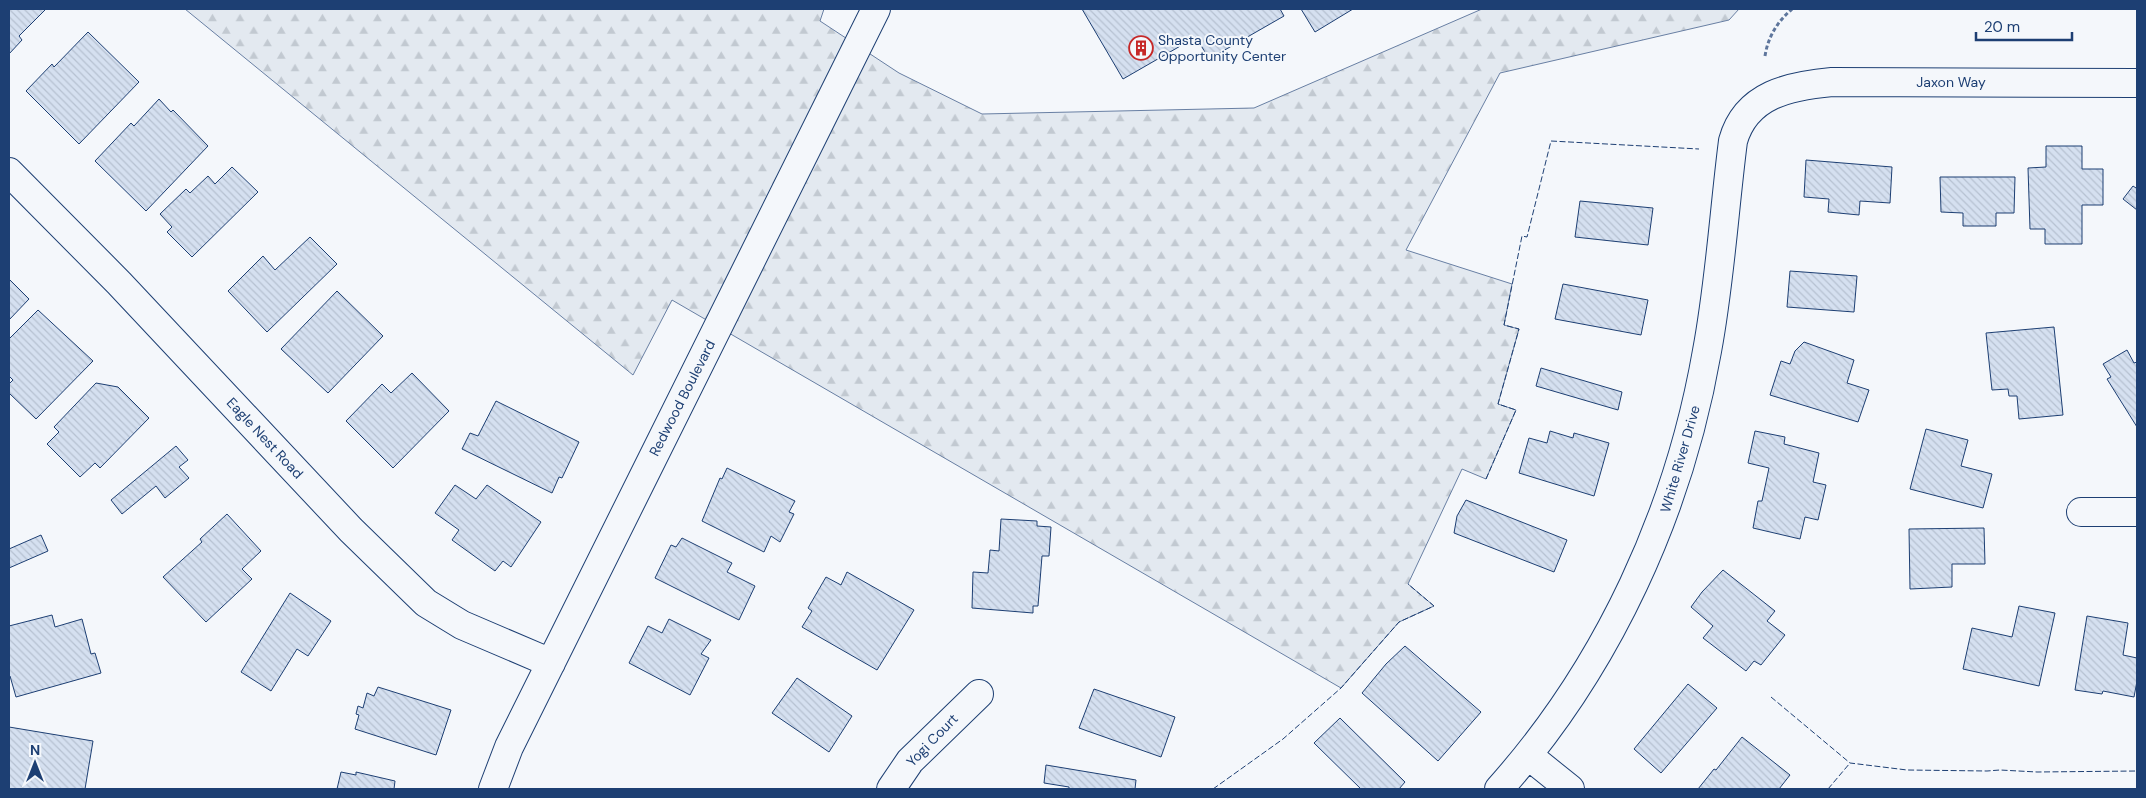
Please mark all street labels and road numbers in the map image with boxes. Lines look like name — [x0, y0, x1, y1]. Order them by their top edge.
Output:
street label: Jaxon Way — [1916, 73, 1986, 91]
street label: Redwood Boulevard — [645, 337, 719, 459]
street label: Eagle Nest Road — [223, 394, 307, 482]
street label: White River Drive — [1656, 403, 1704, 515]
street label: Yogi Court — [902, 710, 962, 770]

